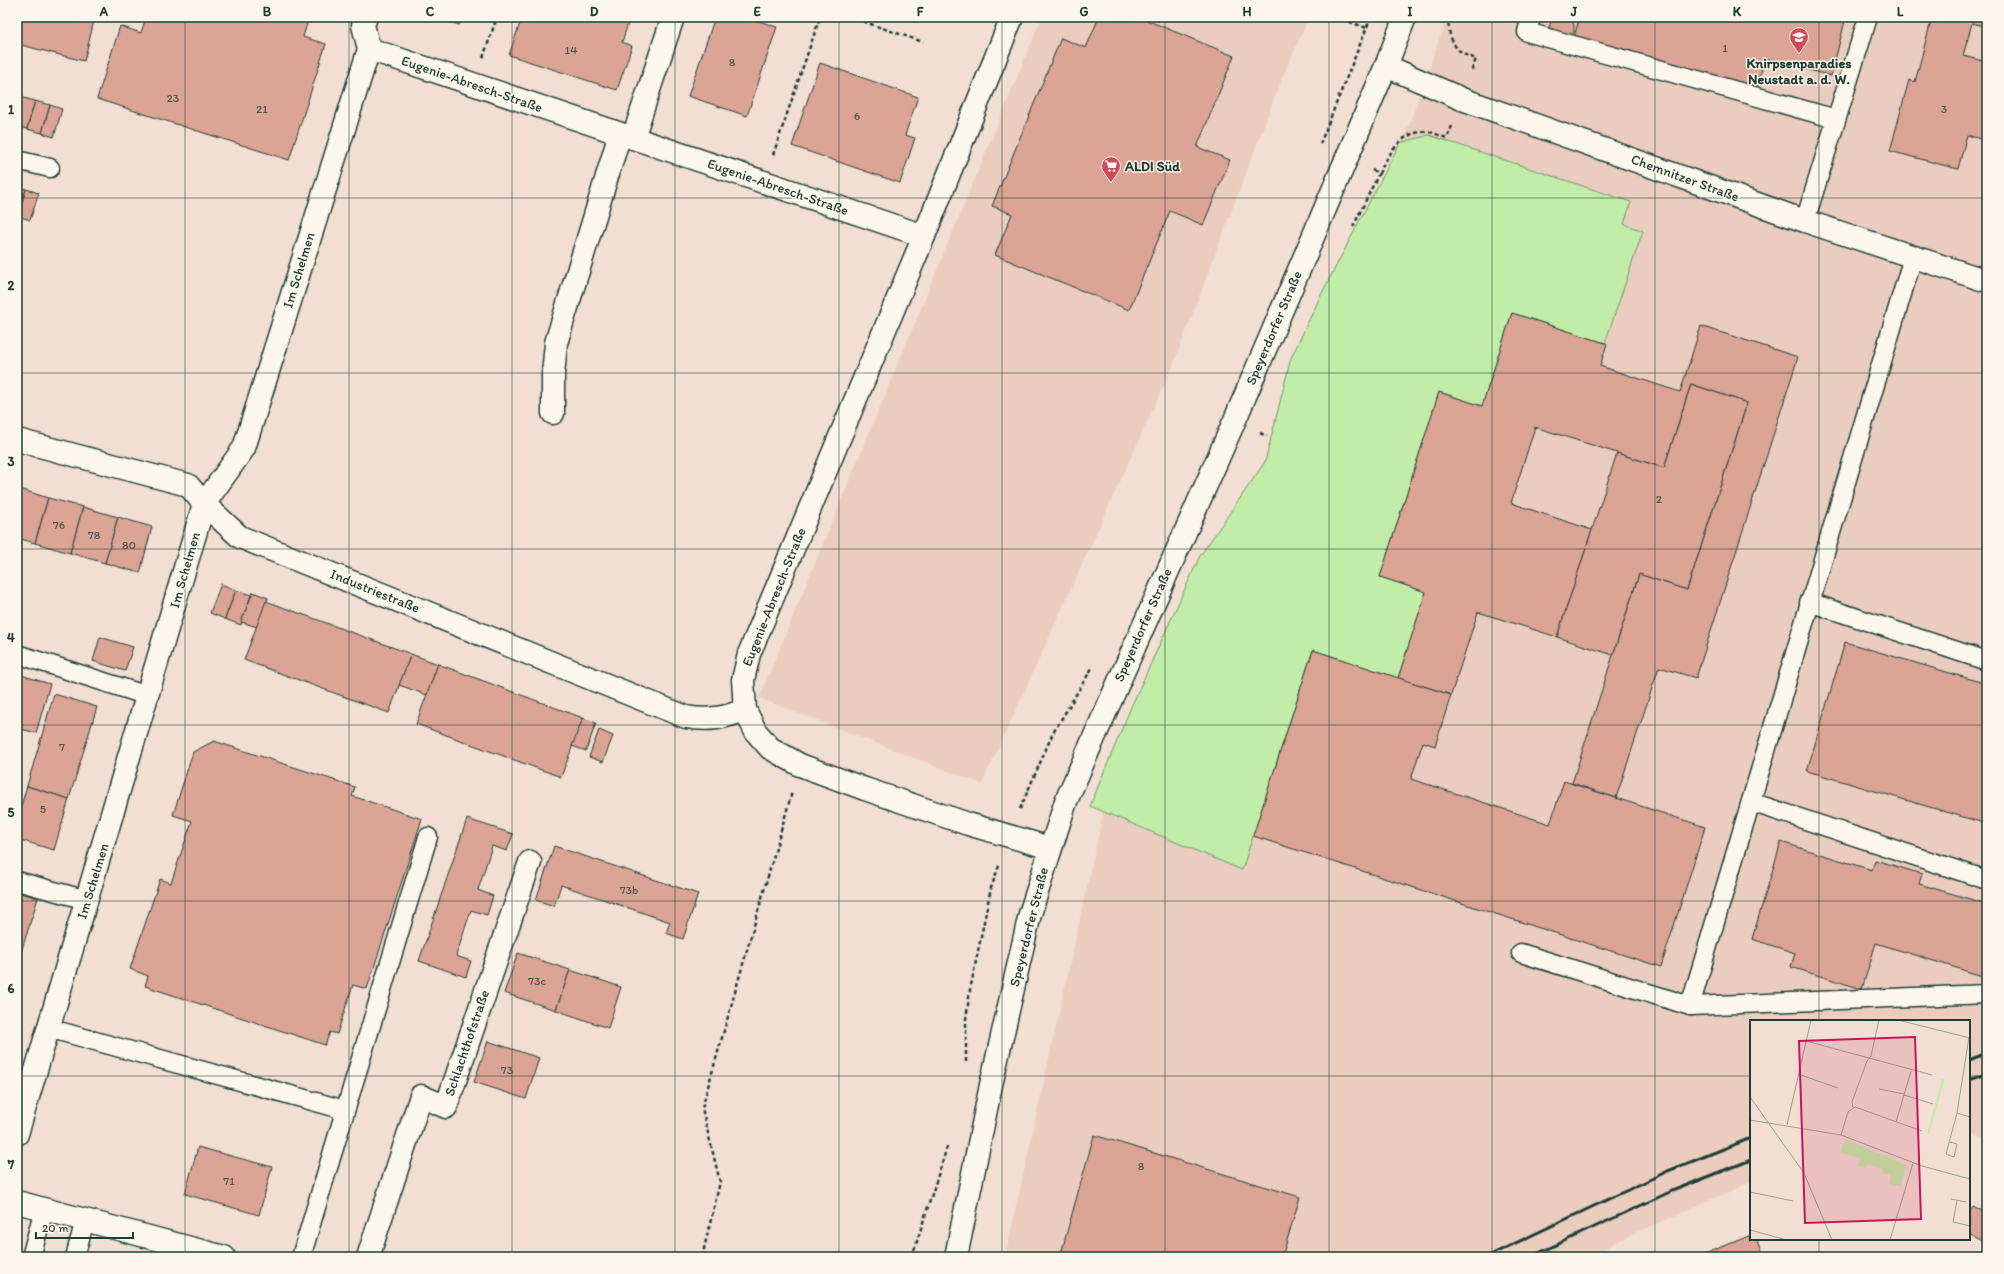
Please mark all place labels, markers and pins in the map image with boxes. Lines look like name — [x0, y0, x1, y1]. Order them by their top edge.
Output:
school or university icon: Knirpsenparadies Neustadt a. d. W. — [1788, 26, 1810, 54]
place label: Knirpsenparadies Neustadt a. d. W. — [1747, 55, 1852, 88]
supermarket icon: ALDI Süd — [1100, 155, 1122, 183]
place label: ALDI Süd — [1124, 158, 1180, 175]

